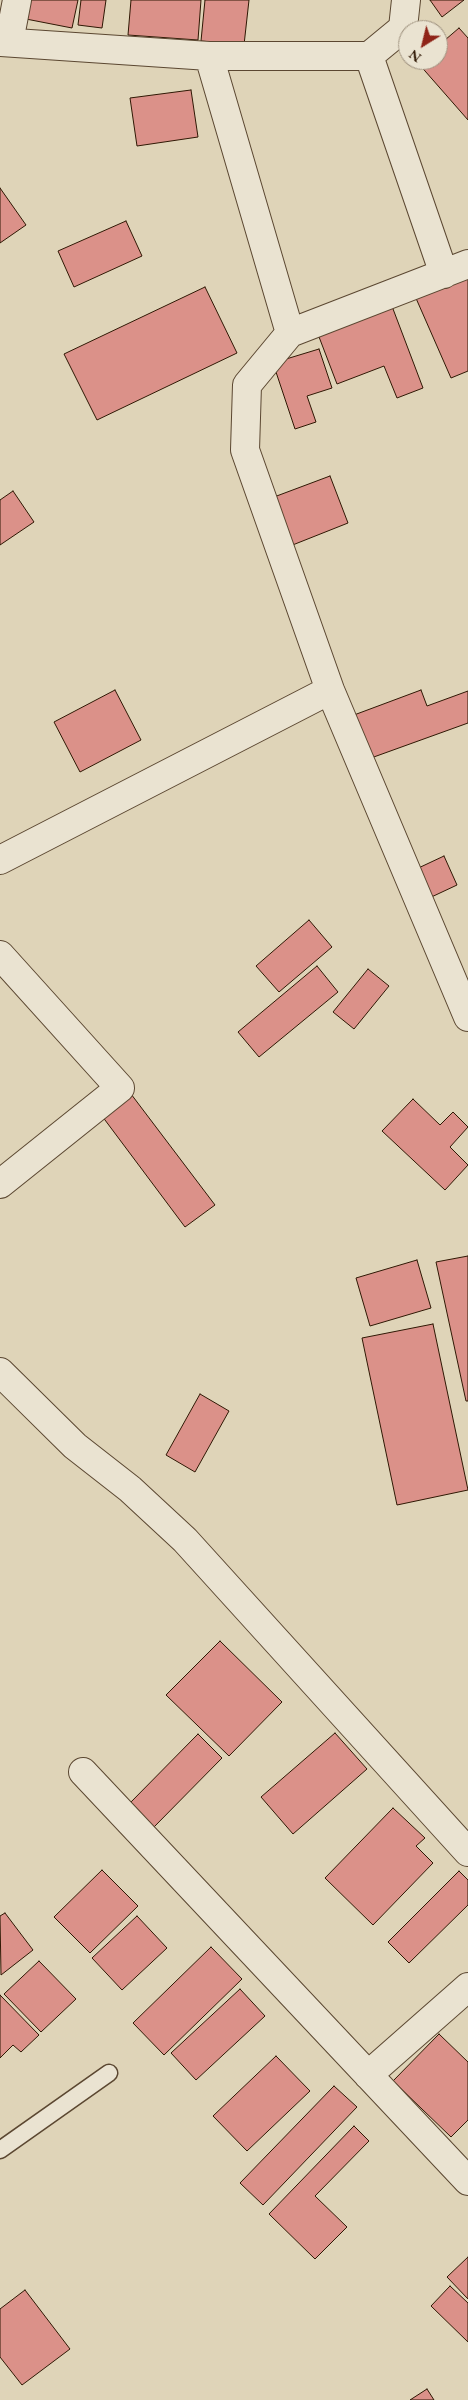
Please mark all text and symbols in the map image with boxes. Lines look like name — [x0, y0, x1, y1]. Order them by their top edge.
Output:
north arrow — [398, 20, 448, 70]
text: N — [405, 46, 425, 67]

